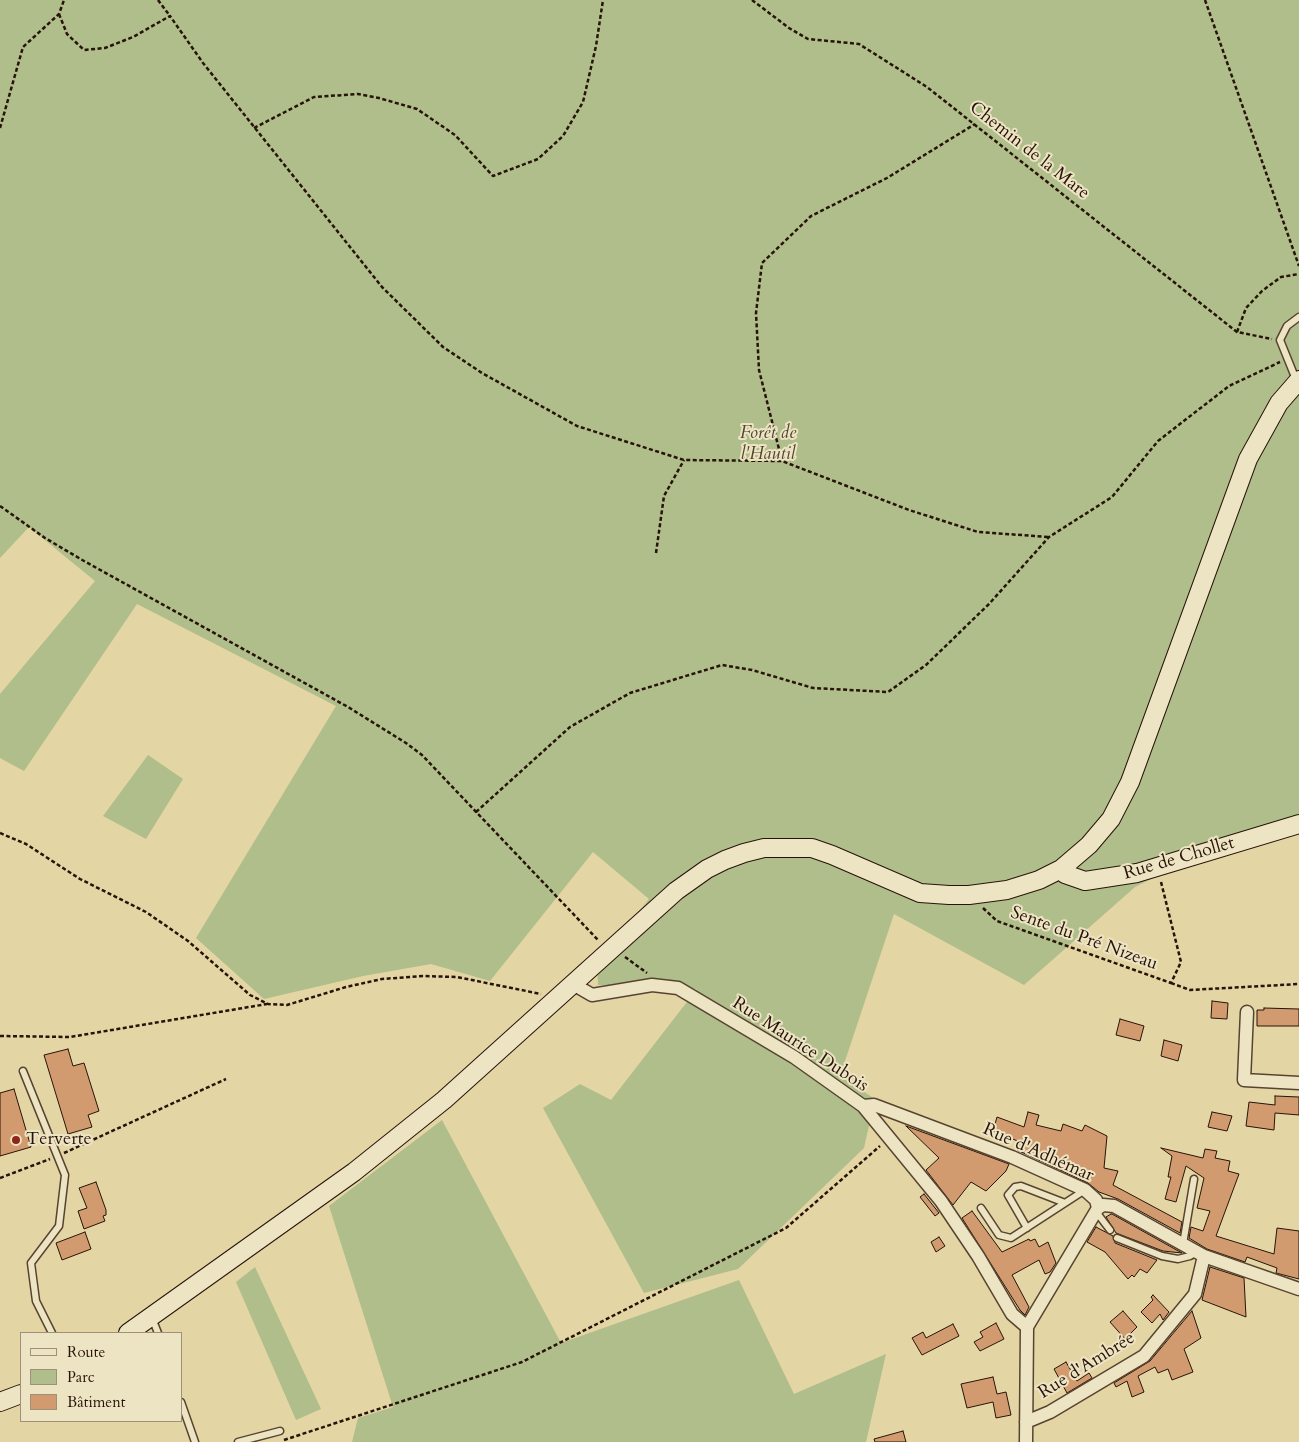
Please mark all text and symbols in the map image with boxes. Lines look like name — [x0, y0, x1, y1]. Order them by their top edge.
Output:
street label: Chemin de la Mare — [965, 97, 1093, 205]
park label: Forêt de l'Hautil — [740, 423, 796, 466]
street label: Rue de Chollet — [1121, 833, 1237, 885]
street label: Sente du Pré Nizeau — [1008, 902, 1160, 976]
street label: Rue Maurice Dubois — [728, 993, 872, 1097]
street label: Rue d'Adhémar — [979, 1119, 1097, 1187]
place label: Terverte — [26, 1129, 92, 1151]
marker: Terverte — [10, 1134, 22, 1146]
street label: Rue d'Ambrée — [1035, 1328, 1139, 1404]
legend — [20, 1332, 182, 1422]
text: Route — [67, 1342, 105, 1362]
text: Parc — [67, 1367, 95, 1387]
text: Bâtiment — [67, 1392, 125, 1412]

